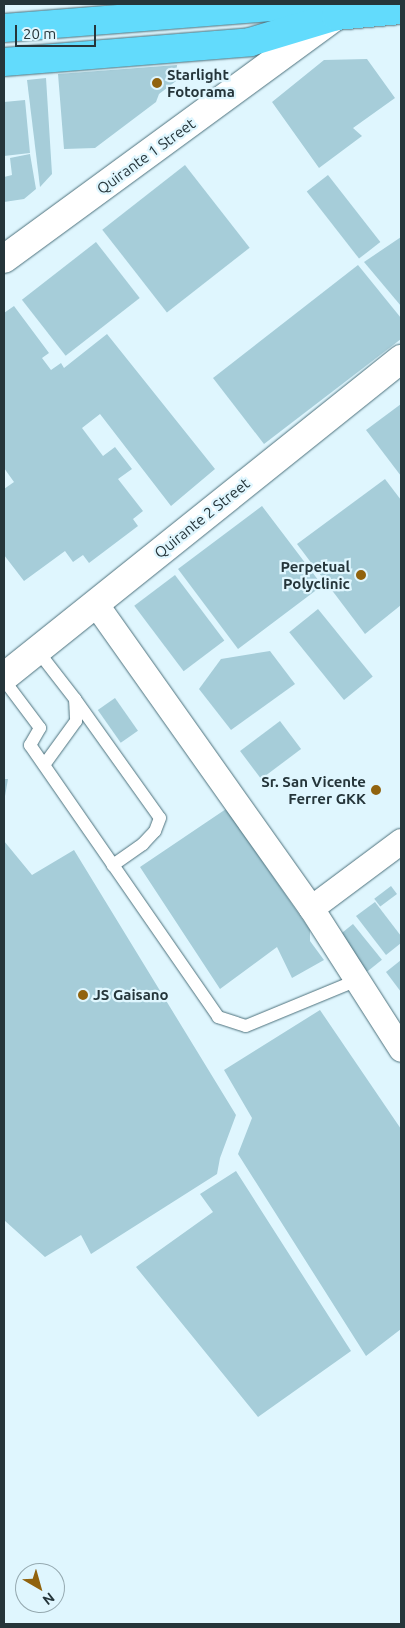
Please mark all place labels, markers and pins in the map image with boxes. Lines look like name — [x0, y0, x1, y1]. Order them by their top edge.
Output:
place label: Starlight Fotorama — [167, 65, 235, 100]
marker: Starlight Fotorama — [151, 77, 163, 89]
place label: Perpetual Polyclinic — [280, 557, 350, 592]
marker: Perpetual Polyclinic — [354, 568, 368, 582]
place label: Sr. San Vicente Ferrer GKK — [261, 772, 366, 807]
marker: Sr. San Vicente Ferrer GKK — [370, 784, 382, 796]
place label: JS Gaisano — [93, 986, 169, 1004]
marker: JS Gaisano — [77, 989, 89, 1001]

